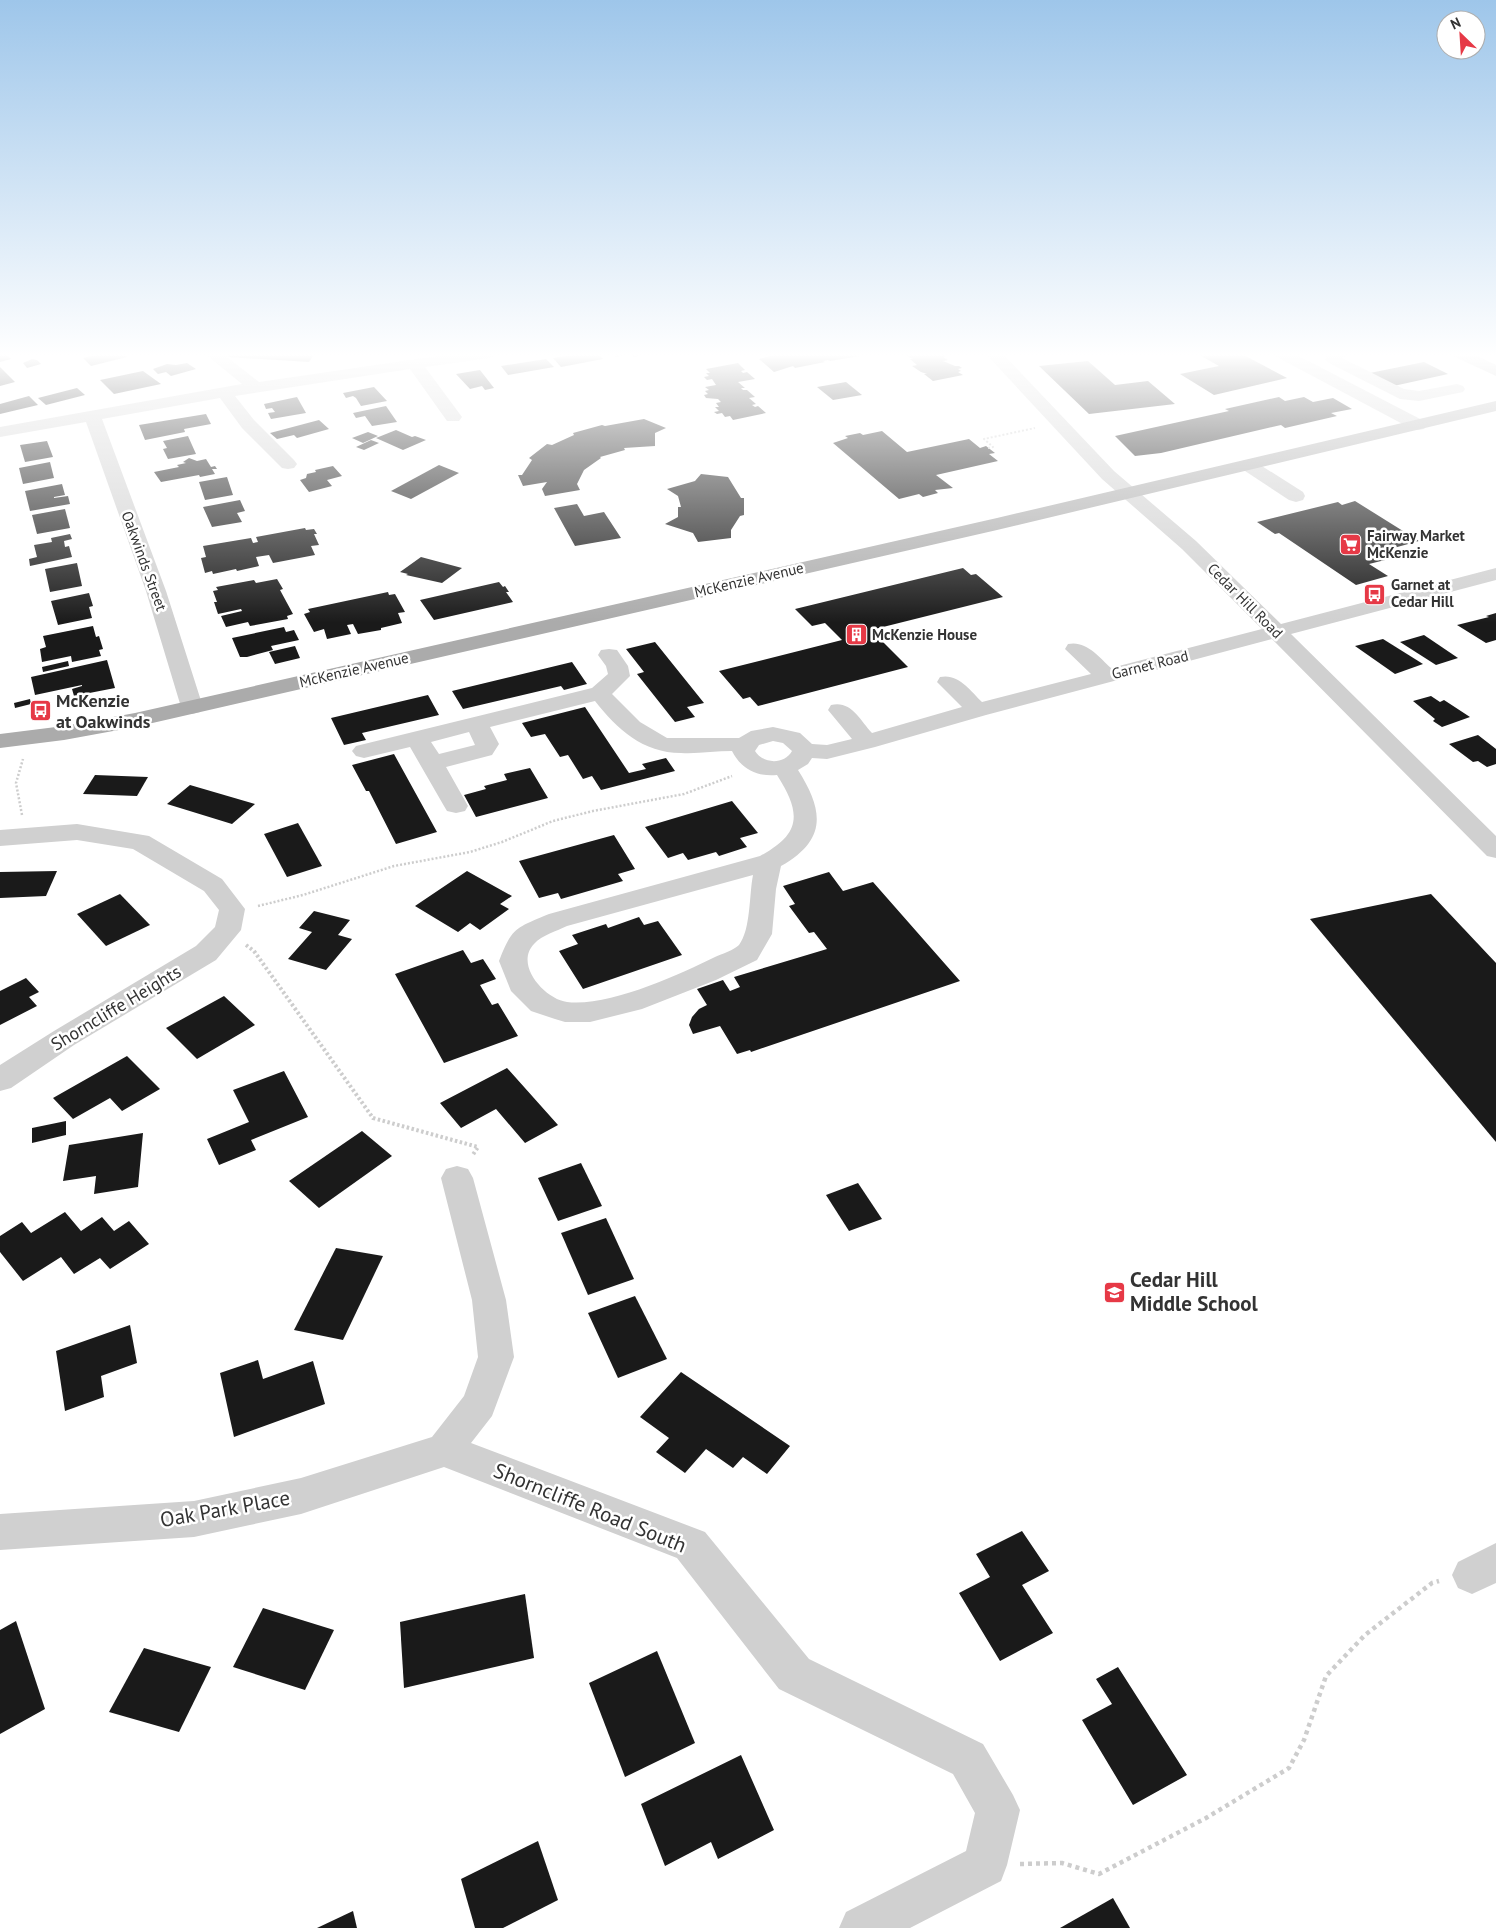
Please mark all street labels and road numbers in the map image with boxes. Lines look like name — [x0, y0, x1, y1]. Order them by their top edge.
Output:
street label: Oakwinds Street — [118, 508, 171, 613]
street label: McKenzie Avenue — [692, 558, 805, 601]
street label: Cedar Hill Road — [1204, 559, 1287, 642]
street label: Garnet Road — [1110, 646, 1190, 683]
street label: McKenzie Avenue — [297, 648, 410, 691]
street label: Shorncliffe Heights — [47, 960, 185, 1055]
street label: Shorncliffe Road South — [490, 1457, 691, 1559]
street label: Oak Park Place — [158, 1484, 292, 1533]

